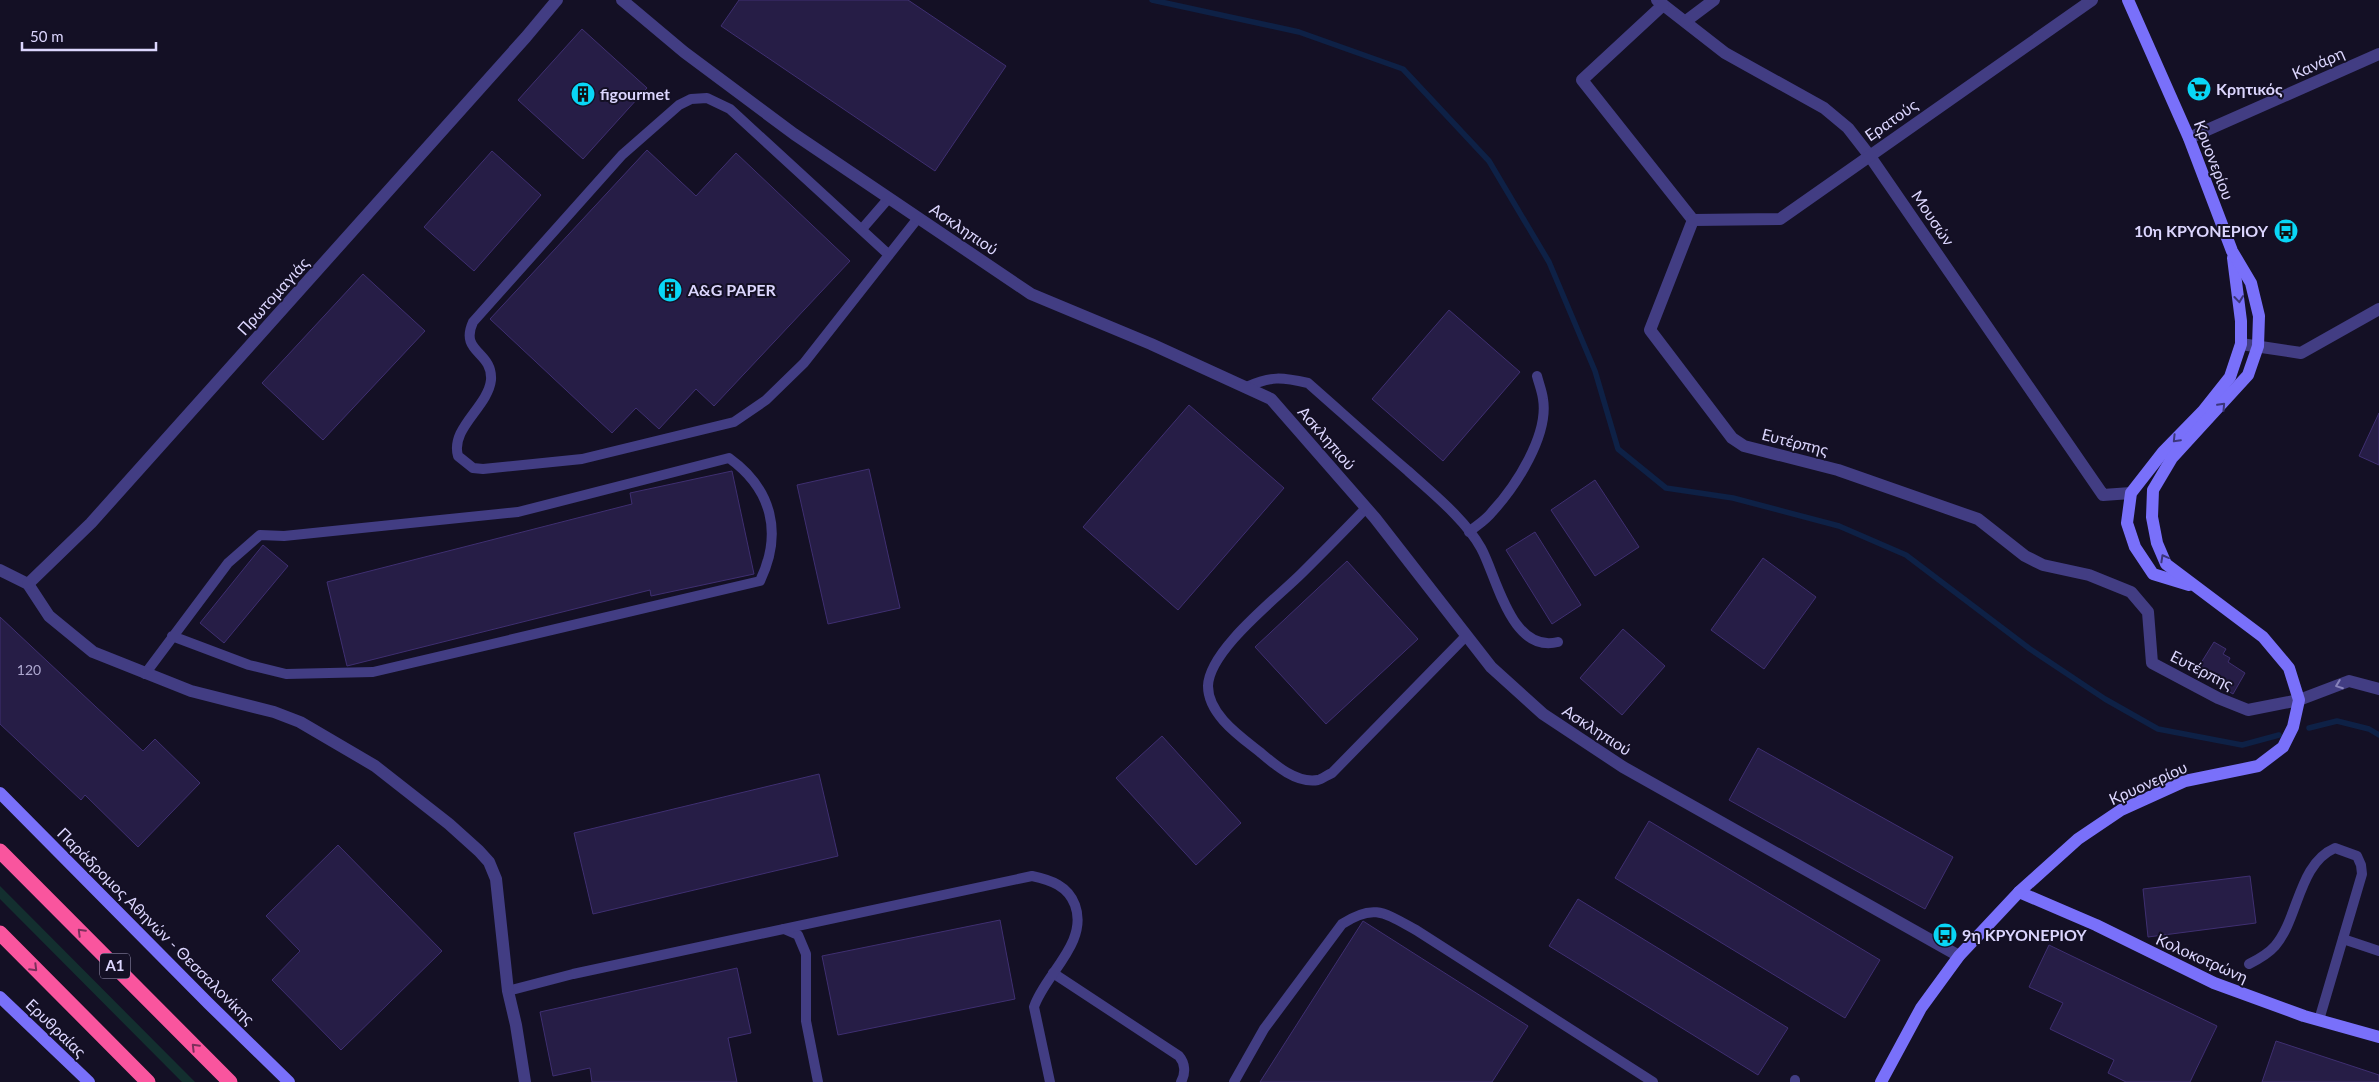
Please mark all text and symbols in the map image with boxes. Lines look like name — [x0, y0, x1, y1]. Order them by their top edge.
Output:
scale bar — [22, 20, 156, 52]
text: 50 m — [30, 27, 64, 45]
street label: Κανάρη — [2289, 43, 2347, 82]
supermarket icon: Κρητικός — [2186, 76, 2212, 102]
place label: Κρητικός — [2216, 79, 2283, 98]
building icon: figourmet — [570, 81, 596, 107]
place label: figourmet — [600, 84, 670, 103]
street label: Ερατούς — [1861, 94, 1921, 145]
street label: Κρυονερίου — [2191, 117, 2238, 202]
street label: Μουσών — [1908, 187, 1959, 249]
street label: Ασκληπιού — [927, 199, 1002, 258]
bus stop icon: 10η ΚΡΥΟΝΕΡΙΟΥ — [2273, 218, 2299, 244]
place label: 10η ΚΡΥΟΝΕΡΙΟΥ — [2134, 221, 2269, 240]
street label: Πρωτομαγιάς — [233, 252, 313, 338]
building icon: A&G PAPER — [657, 277, 683, 303]
place label: A&G PAPER — [687, 280, 777, 299]
one-way arrow — [2233, 295, 2244, 303]
street label: Ασκληπιού — [1295, 402, 1360, 473]
one-way arrow — [2216, 402, 2225, 411]
street label: Ευτέρπης — [1760, 424, 1831, 459]
one-way arrow — [2172, 433, 2181, 442]
one-way arrow — [2161, 555, 2171, 564]
street label: Ευτέρπης — [2168, 646, 2237, 694]
house number: 120 — [17, 661, 41, 678]
one-way arrow — [2335, 679, 2343, 689]
street label: Ασκληπιού — [1559, 700, 1635, 759]
street label: Κρυονερίου — [2106, 757, 2190, 808]
street label: Παράδρομος Αθηνών - Θεσσαλονίκης — [54, 823, 259, 1029]
bus stop icon: 9η ΚΡΥΟΝΕΡΙΟΥ — [1932, 922, 1958, 948]
place label: 9η ΚΡΥΟΝΕΡΙΟΥ — [1962, 925, 2087, 944]
one-way arrow — [78, 929, 87, 938]
street label: Κολοκοτρώνη — [2153, 929, 2251, 986]
road number: Α1 — [100, 954, 130, 978]
one-way arrow — [29, 962, 38, 971]
street label: Ερυθραίας — [22, 994, 91, 1061]
one-way arrow — [192, 1044, 201, 1053]

